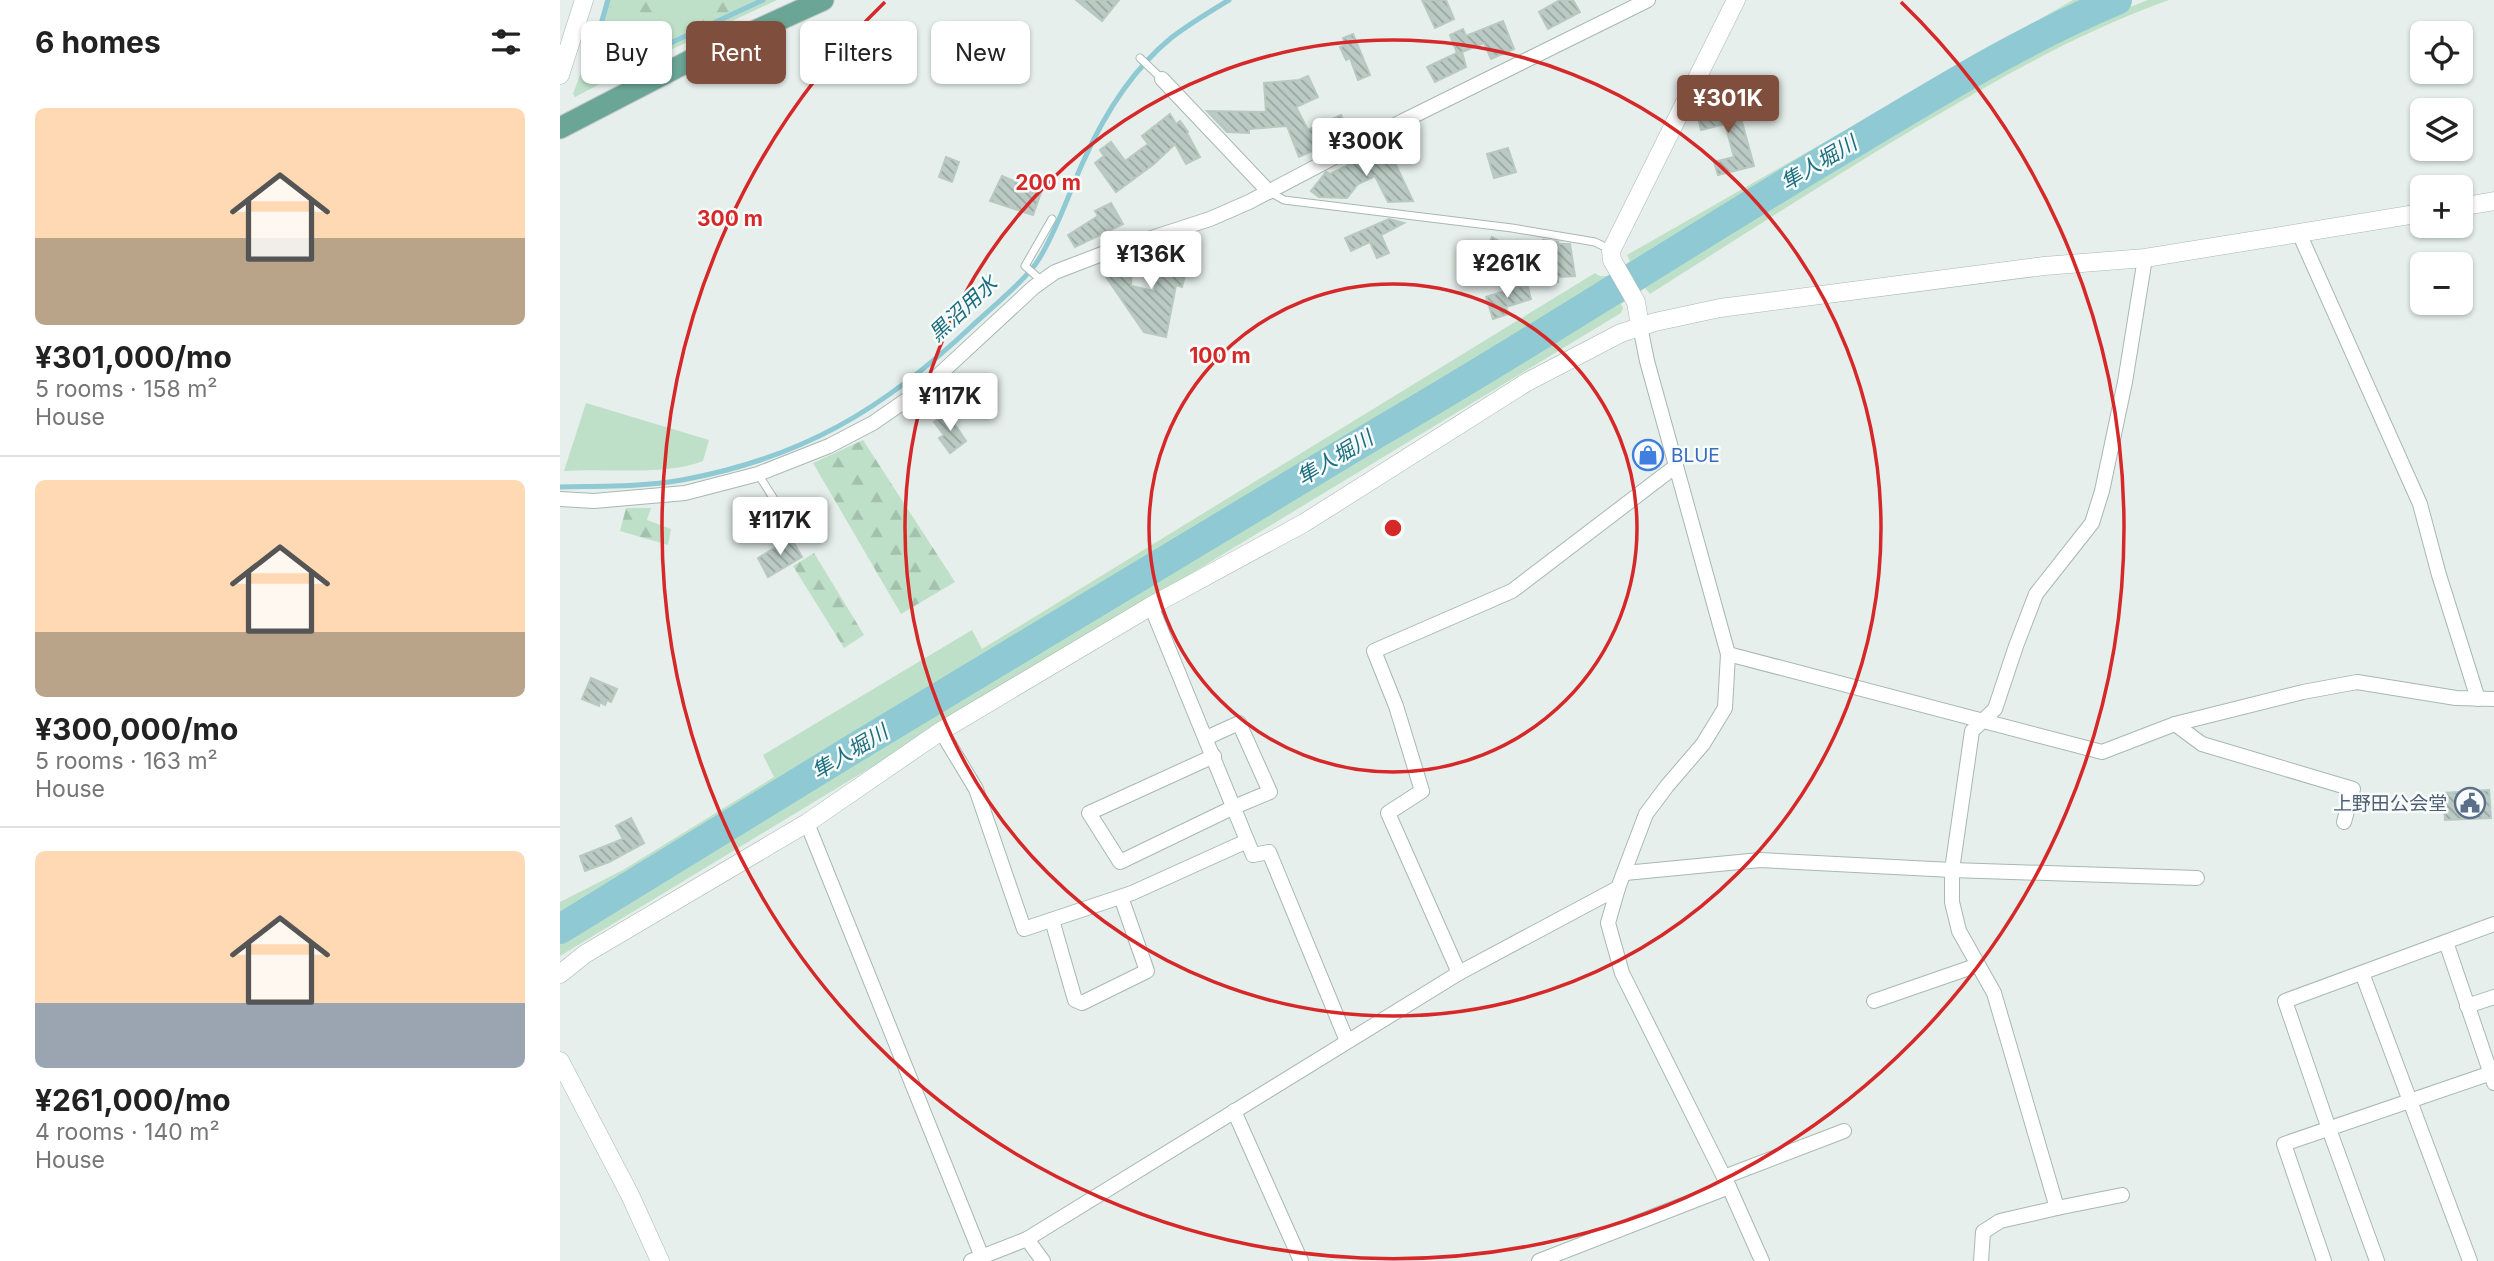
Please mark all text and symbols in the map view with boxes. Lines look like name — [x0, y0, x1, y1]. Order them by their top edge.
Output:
chip: Buy — [581, 21, 672, 84]
chip: Rent — [686, 21, 786, 84]
chip: Filters — [800, 21, 917, 84]
chip: New — [931, 21, 1030, 84]
map controls — [2410, 21, 2473, 315]
button: locate — [2410, 21, 2473, 84]
icon: filters — [487, 23, 525, 61]
text: 6 homes — [35, 24, 161, 60]
pin: ¥301K — [1679, 76, 1777, 135]
text: ¥301K — [1693, 84, 1763, 112]
button: layers — [2410, 98, 2473, 161]
pin: ¥300K — [1317, 118, 1415, 178]
text: ¥300K — [1328, 127, 1404, 155]
water label: 隼人堀川 — [1776, 129, 1863, 195]
icon: home — [217, 154, 343, 280]
text: 200 m — [1015, 170, 1081, 195]
button: + — [2410, 175, 2473, 238]
text: 300 m — [697, 206, 763, 231]
pin: ¥136K — [1102, 232, 1200, 291]
text: ¥136K — [1116, 240, 1186, 268]
pin: ¥261K — [1458, 240, 1556, 300]
text: ¥261K — [1473, 249, 1542, 277]
button: − — [2410, 252, 2473, 315]
water label: 黒沼用水 — [923, 269, 1003, 346]
text: ¥301,000/mo — [35, 339, 232, 375]
text: 100 m — [1189, 343, 1251, 368]
pin: ¥117K — [901, 374, 999, 433]
text: 5 rooms · 158 m² — [35, 375, 218, 403]
text: ¥117K — [919, 382, 981, 410]
text: House — [35, 403, 105, 431]
water label: 隼人堀川 — [1292, 424, 1379, 490]
shop icon: BLUE — [1631, 438, 1665, 472]
place label: BLUE — [1671, 444, 1720, 467]
pin: ¥117K — [731, 498, 829, 557]
text: ¥117K — [749, 506, 811, 534]
centre of rings — [1381, 516, 1405, 540]
icon: home — [217, 526, 343, 652]
text: ¥300,000/mo — [35, 711, 238, 747]
water label: 隼人堀川 — [807, 718, 894, 784]
text: 5 rooms · 163 m² — [35, 747, 218, 775]
text: House — [35, 775, 105, 803]
public building icon: 上野田公会堂 — [2453, 786, 2487, 820]
place label: 上野田公会堂 — [2333, 792, 2447, 815]
icon: home — [217, 897, 343, 1023]
text: ¥261,000/mo — [35, 1082, 231, 1118]
text: 4 rooms · 140 m² — [35, 1118, 220, 1146]
text: House — [35, 1146, 105, 1174]

